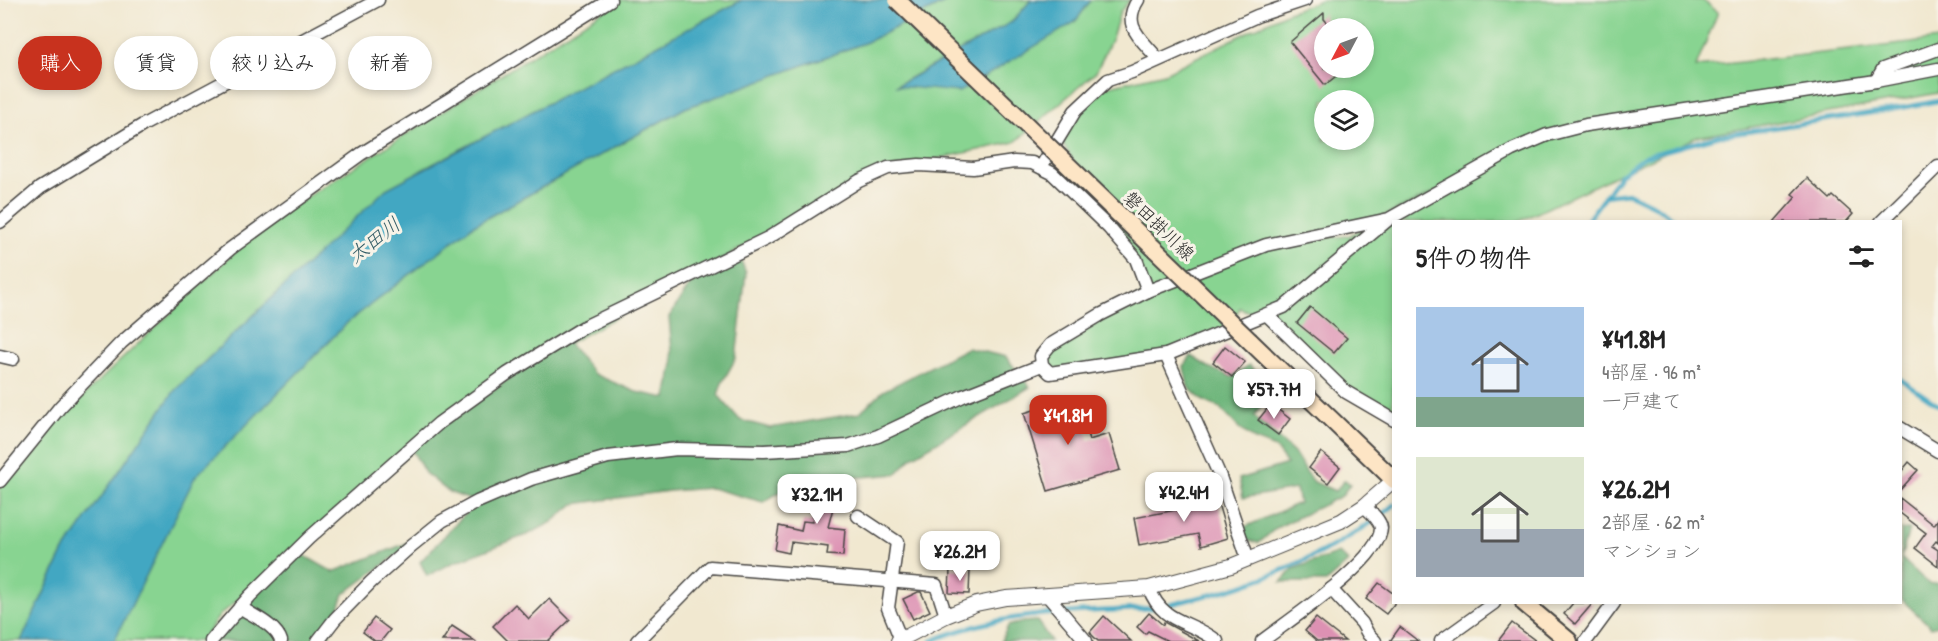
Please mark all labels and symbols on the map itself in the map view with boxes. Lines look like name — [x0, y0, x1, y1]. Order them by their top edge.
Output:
north arrow — [1314, 18, 1374, 78]
street label: 磐田掛川線 — [1118, 185, 1200, 266]
water label: 太田川 — [342, 210, 406, 269]
pin: ¥57.7M — [1225, 369, 1323, 420]
pin: ¥41.8M — [1019, 395, 1117, 446]
pin: ¥42.4M — [1135, 472, 1233, 523]
pin: ¥32.1M — [768, 474, 866, 525]
pin: ¥26.2M — [911, 531, 1009, 582]

